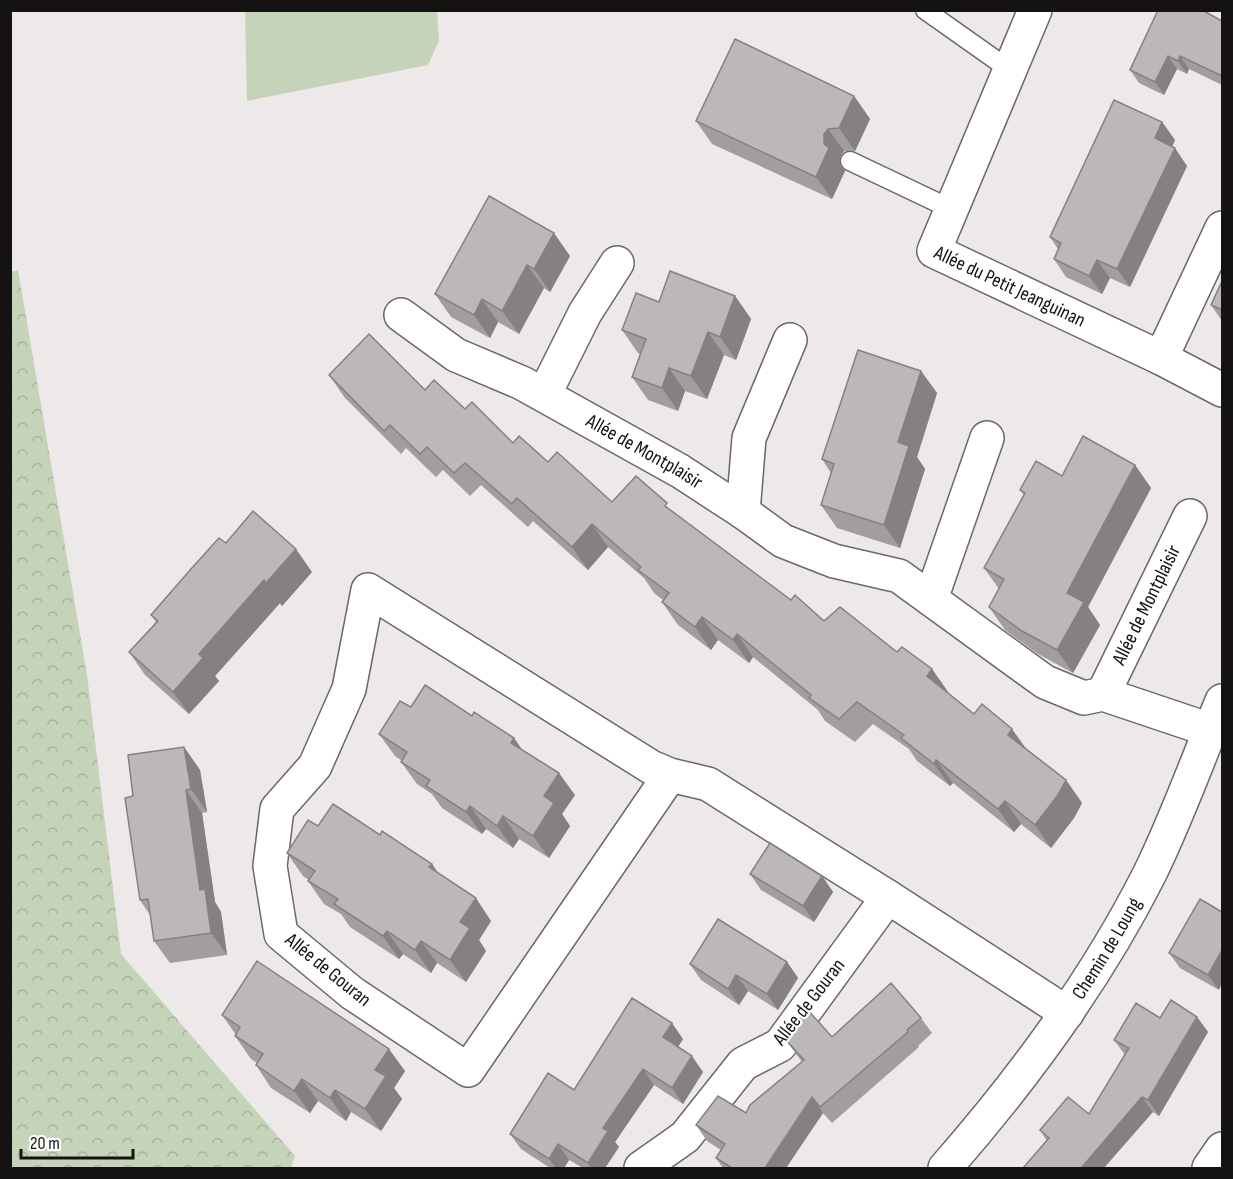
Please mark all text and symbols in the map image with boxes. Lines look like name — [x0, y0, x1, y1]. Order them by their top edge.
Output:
street label: Allée du Petit Jeanguinan — [929, 240, 1089, 333]
street label: Allée de Montplaisir — [581, 409, 707, 495]
street label: Allée de Montplaisir — [1107, 541, 1186, 670]
street label: Chemin de Loung — [1067, 894, 1147, 1004]
street label: Allée de Gouran — [279, 927, 376, 1012]
street label: Allée de Gouran — [767, 954, 850, 1051]
scale bar — [21, 1122, 134, 1160]
text: 20 m — [30, 1133, 60, 1154]

